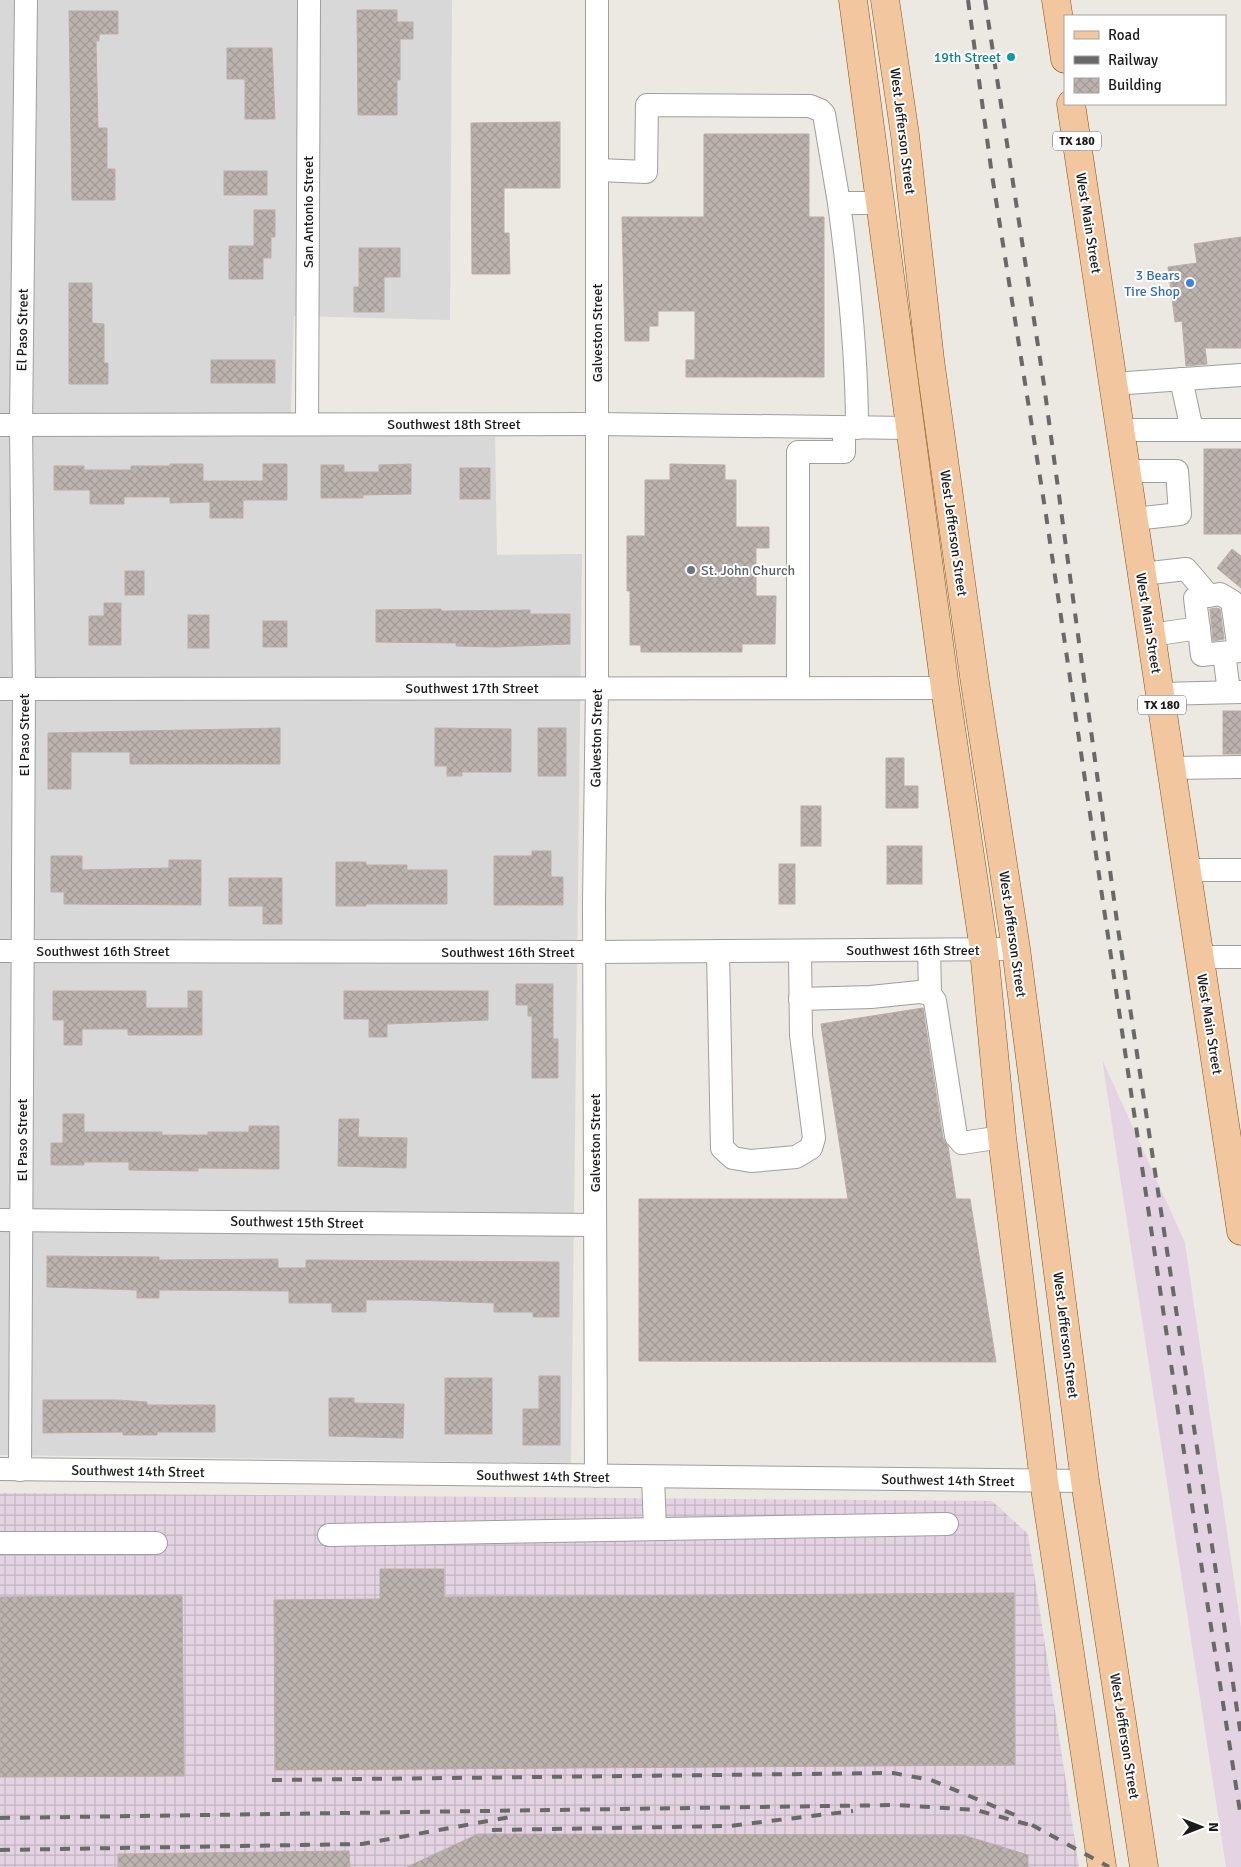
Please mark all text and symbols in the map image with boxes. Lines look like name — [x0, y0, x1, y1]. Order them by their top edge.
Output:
legend — [1064, 15, 1226, 105]
text: Road — [1108, 26, 1140, 44]
place label: 19th Street — [934, 49, 1001, 66]
marker: 19th Street — [1005, 51, 1017, 63]
text: Railway — [1108, 51, 1158, 69]
street label: West Jefferson Street — [886, 67, 919, 195]
text: Building — [1108, 76, 1162, 94]
road number: TX 180 — [1053, 132, 1101, 150]
street label: San Antonio Street — [300, 156, 317, 268]
street label: West Main Street — [1072, 171, 1105, 275]
place label: 3 Bears Tire Shop — [1124, 267, 1180, 300]
marker: 3 Bears Tire Shop — [1184, 277, 1196, 289]
street label: Galveston Street — [589, 284, 606, 382]
street label: El Paso Street — [13, 288, 32, 372]
street label: Southwest 18th Street — [387, 416, 521, 433]
street label: West Jefferson Street — [936, 469, 971, 597]
place label: St. John Church — [701, 562, 795, 579]
marker: St. John Church — [685, 564, 697, 576]
street label: West Main Street — [1132, 571, 1165, 675]
street label: Southwest 17th Street — [405, 680, 539, 697]
street label: Galveston Street — [587, 688, 606, 787]
street label: El Paso Street — [16, 693, 33, 776]
road number: TX 180 — [1138, 696, 1186, 714]
street label: West Jefferson Street — [995, 870, 1030, 998]
street label: Southwest 16th Street — [846, 942, 980, 959]
street label: Southwest 16th Street — [36, 943, 170, 960]
street label: Southwest 16th Street — [441, 944, 575, 961]
street label: West Main Street — [1193, 972, 1226, 1076]
street label: Galveston Street — [587, 1094, 604, 1192]
street label: El Paso Street — [14, 1098, 31, 1181]
street label: Southwest 15th Street — [230, 1213, 364, 1232]
street label: West Jefferson Street — [1049, 1271, 1082, 1399]
street label: Southwest 14th Street — [71, 1462, 205, 1481]
street label: Southwest 14th Street — [476, 1467, 610, 1486]
street label: Southwest 14th Street — [881, 1471, 1015, 1490]
street label: West Jefferson Street — [1106, 1672, 1143, 1800]
north arrow — [1176, 1802, 1226, 1852]
text: N — [1205, 1822, 1222, 1832]

